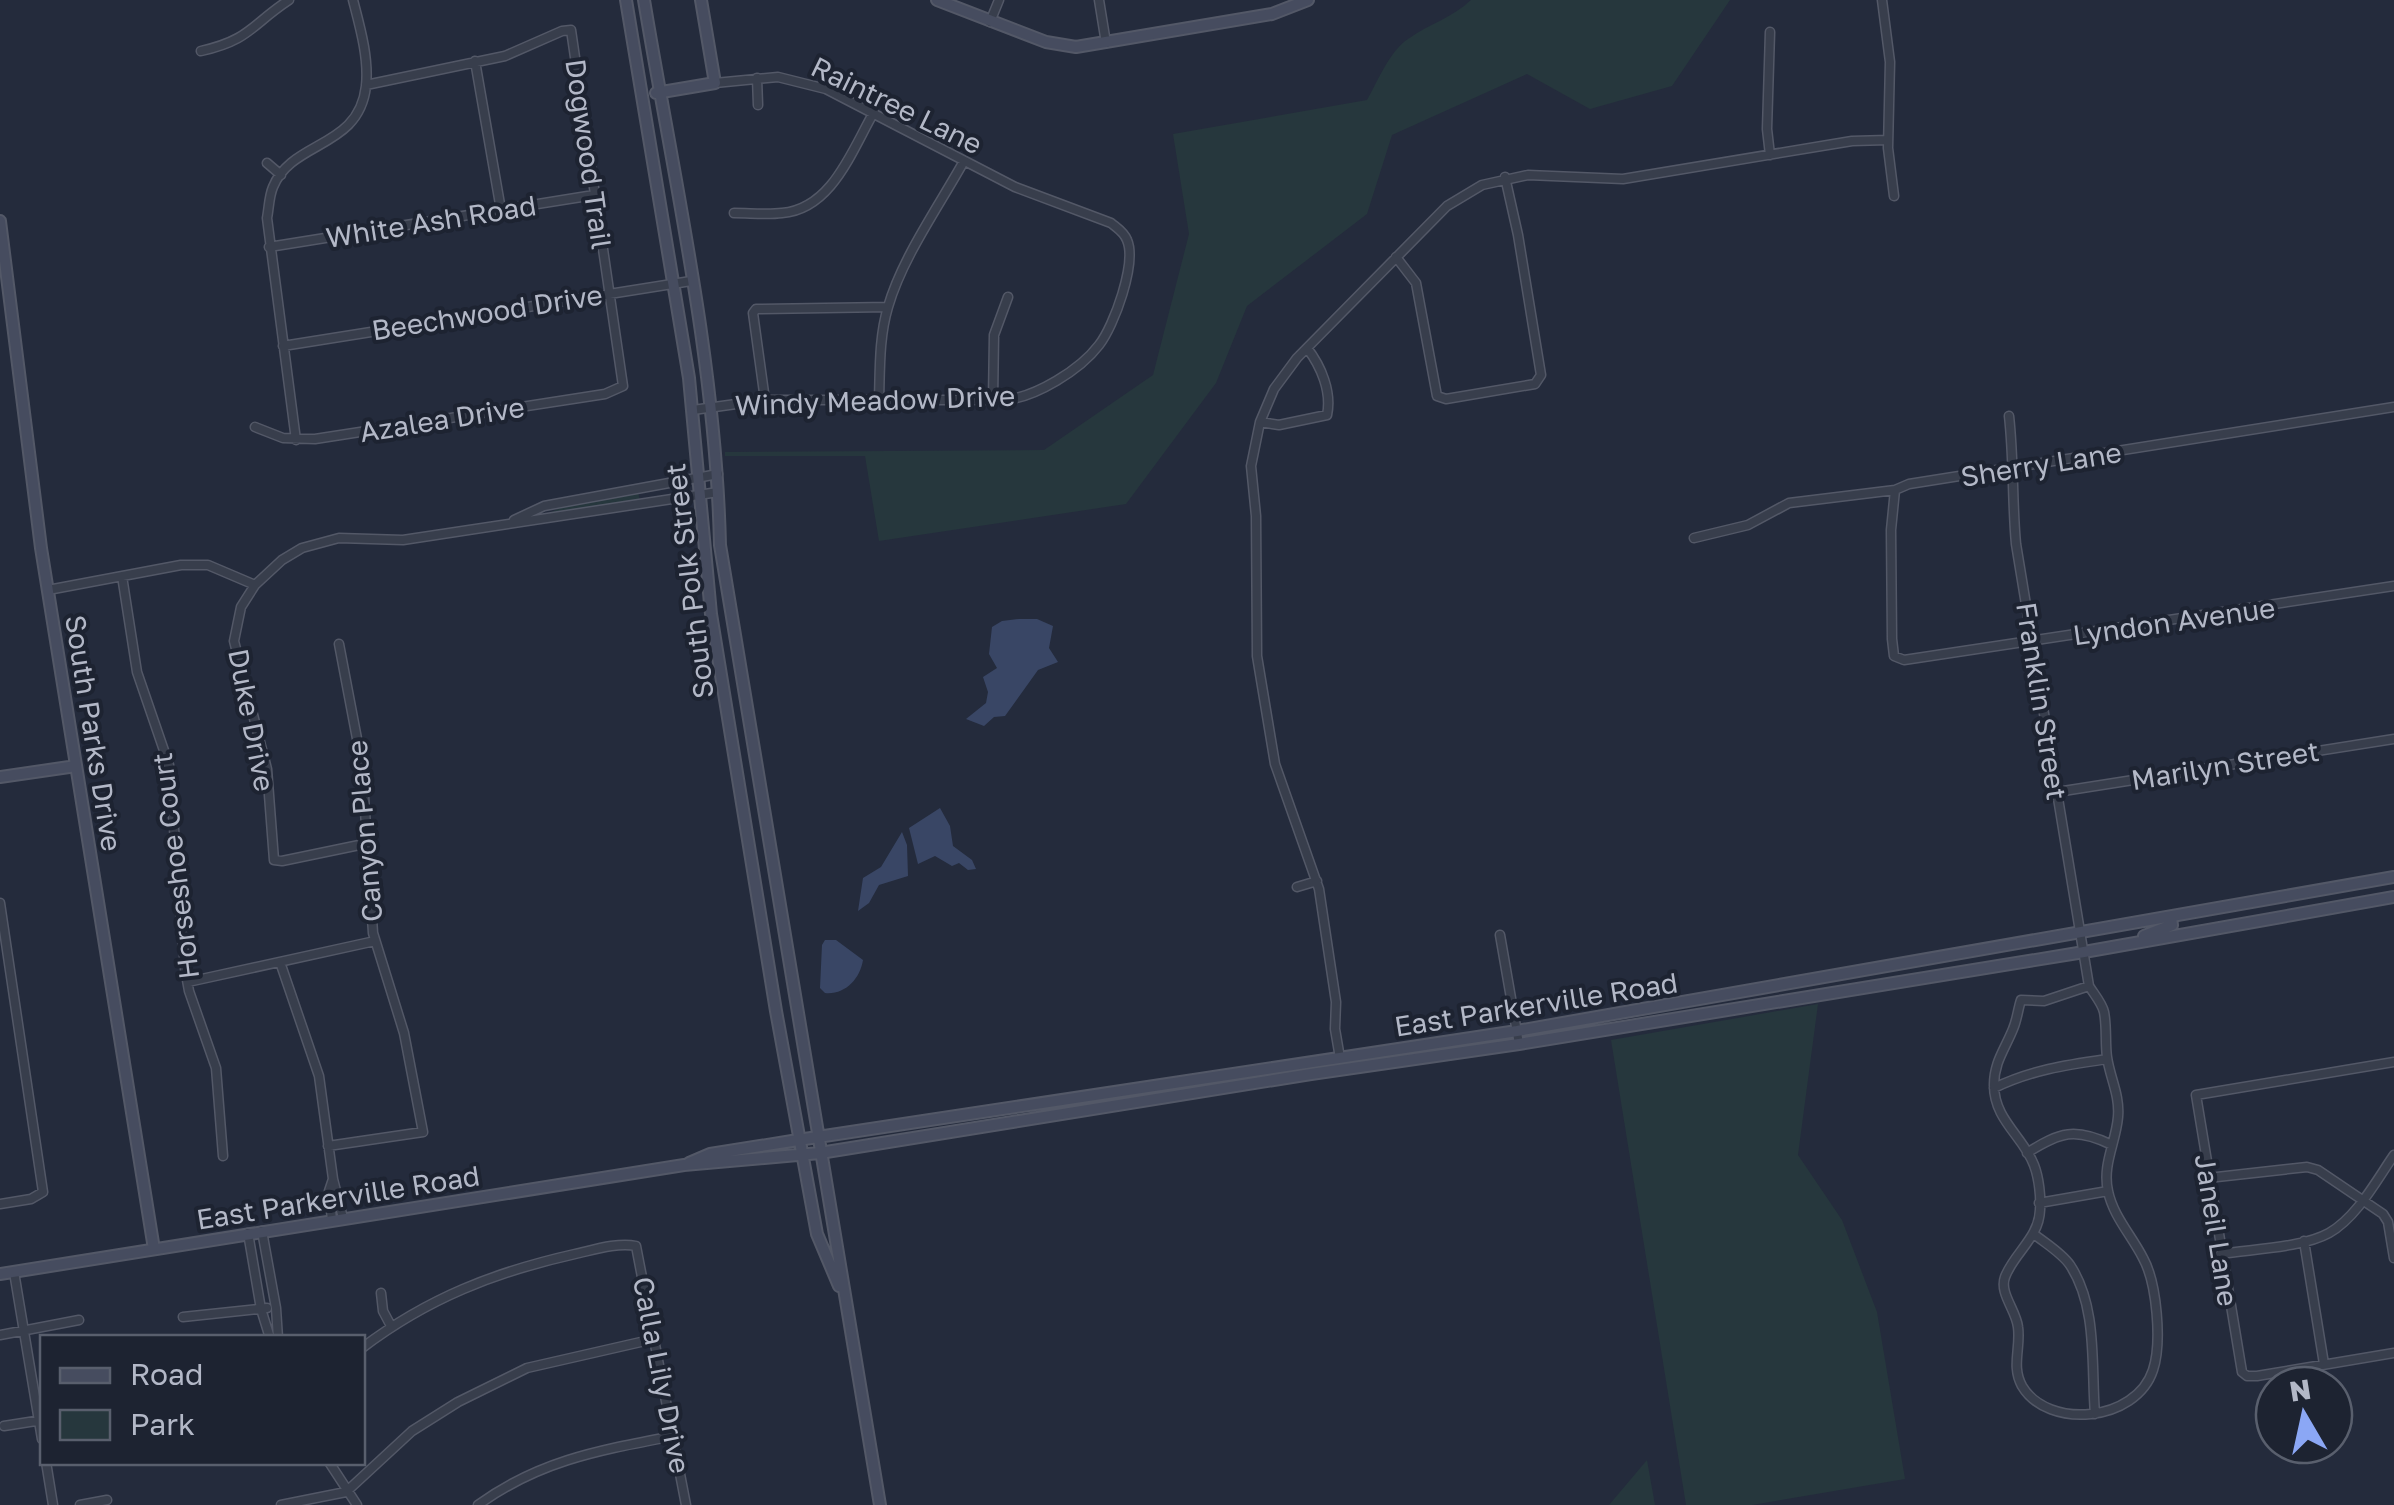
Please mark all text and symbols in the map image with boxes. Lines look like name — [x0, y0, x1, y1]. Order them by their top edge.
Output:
street label: Raintree Lane — [806, 49, 988, 161]
street label: Dogwood Trail — [559, 57, 619, 251]
street label: White Ash Road — [324, 188, 538, 254]
street label: Beechwood Drive — [369, 277, 605, 347]
street label: Windy Meadow Drive — [734, 379, 1016, 421]
street label: Azalea Drive — [357, 390, 527, 448]
street label: Sherry Lane — [1958, 435, 2124, 493]
street label: South Polk Street — [658, 462, 720, 700]
street label: Lyndon Avenue — [2071, 590, 2277, 652]
street label: Franklin Street — [2010, 600, 2074, 802]
street label: South Parks Drive — [59, 612, 129, 854]
street label: Duke Drive — [222, 646, 282, 794]
street label: Marilyn Street — [2129, 734, 2321, 796]
street label: Canyon Place — [340, 739, 388, 923]
street label: Horseshoe Court — [145, 751, 205, 981]
street label: East Parkerville Road — [1392, 965, 1680, 1043]
street label: Janeil Lane — [2189, 1151, 2245, 1309]
street label: East Parkerville Road — [194, 1158, 482, 1236]
street label: Calla Lily Drive — [627, 1274, 697, 1476]
legend — [40, 1335, 365, 1465]
text: Road — [130, 1356, 204, 1392]
north arrow — [2254, 1365, 2354, 1465]
text: N — [2287, 1372, 2313, 1408]
text: Park — [130, 1406, 195, 1442]

